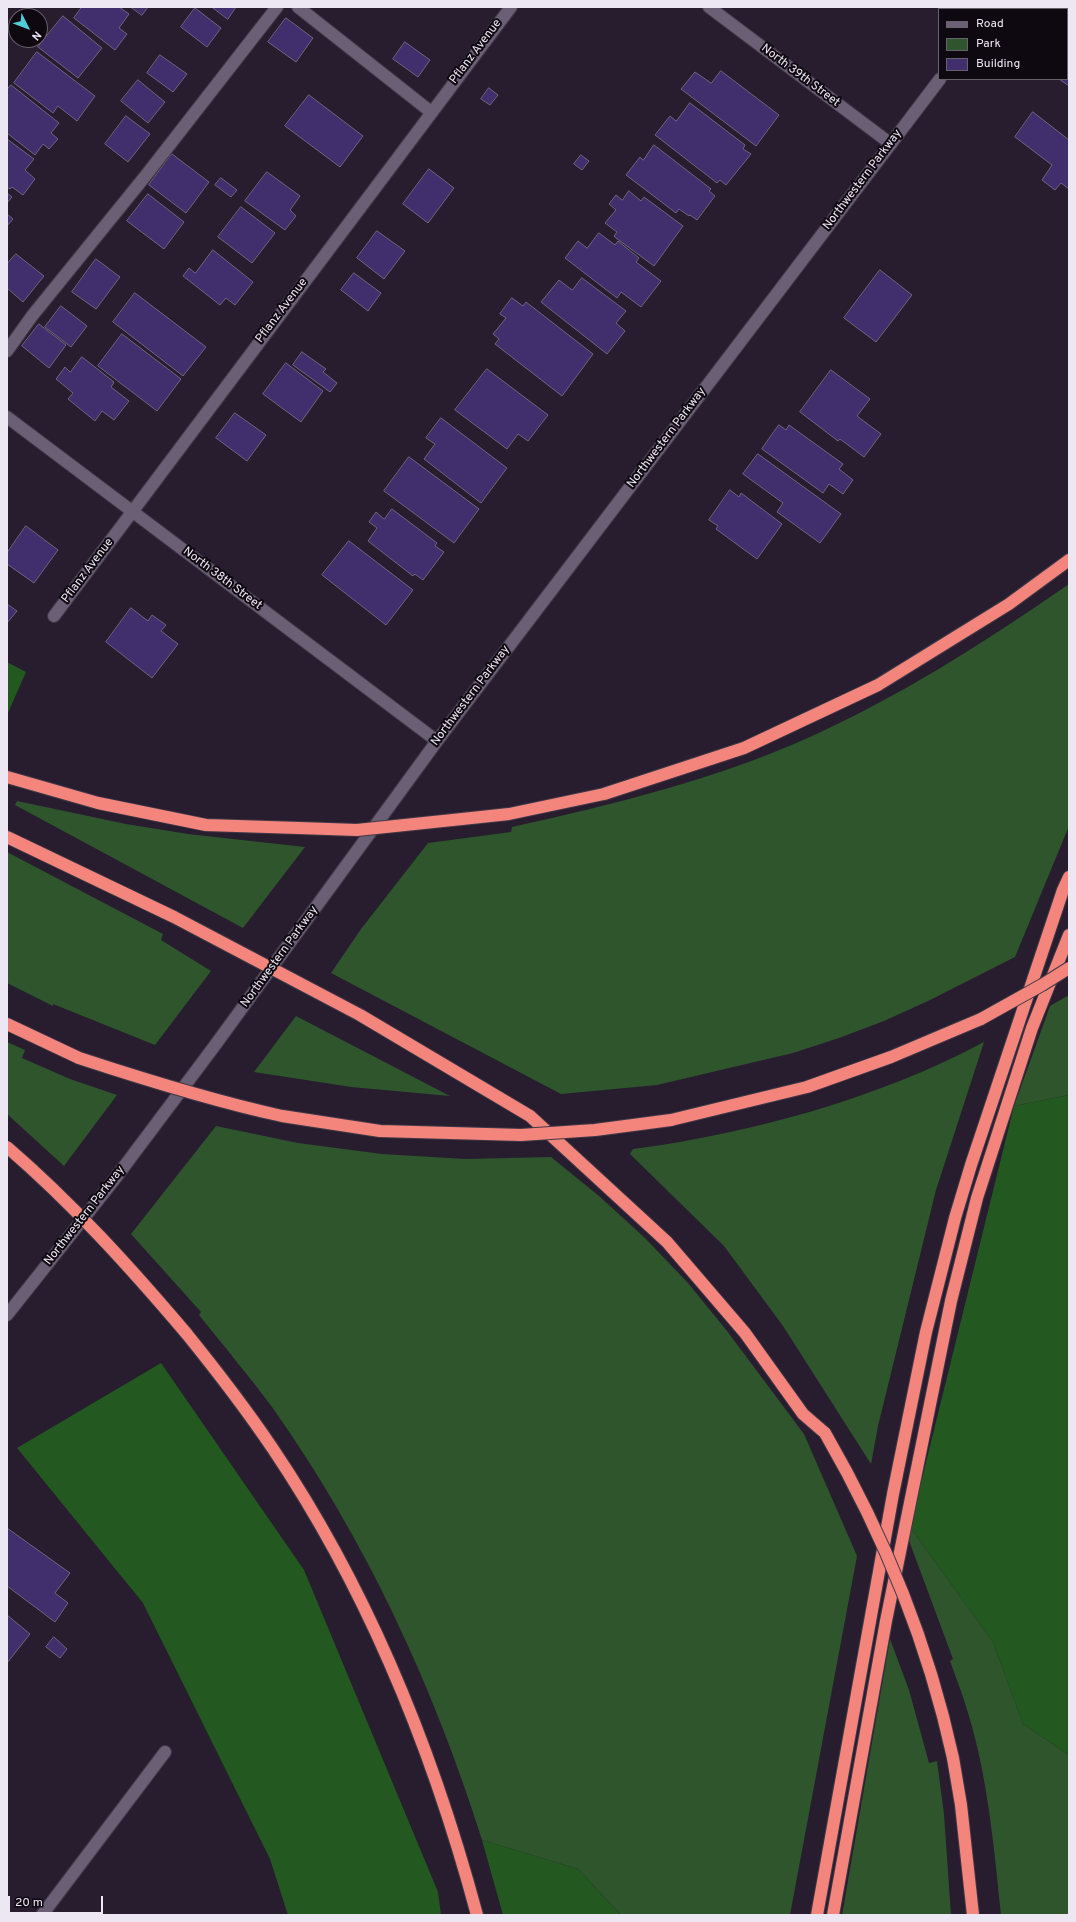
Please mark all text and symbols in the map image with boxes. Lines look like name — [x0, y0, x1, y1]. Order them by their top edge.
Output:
north arrow — [8, 8, 48, 48]
legend — [938, 8, 1068, 80]
text: Road — [976, 16, 1004, 32]
street label: Pflanz Avenue — [447, 17, 505, 87]
text: N — [28, 28, 44, 43]
text: Park — [976, 36, 1001, 52]
street label: North 39th Street — [758, 42, 842, 110]
text: Building — [976, 56, 1020, 72]
street label: Northwestern Parkway — [821, 127, 905, 233]
street label: Pflanz Avenue — [253, 276, 311, 346]
street label: Northwestern Parkway — [625, 385, 709, 491]
street label: Pflanz Avenue — [59, 536, 117, 606]
street label: North 38th Street — [180, 545, 264, 613]
street label: Northwestern Parkway — [429, 643, 513, 749]
street label: Northwestern Parkway — [238, 903, 322, 1011]
street label: Northwestern Parkway — [42, 1163, 128, 1269]
scale bar — [10, 1888, 105, 1914]
text: 20 m — [15, 1895, 43, 1911]

